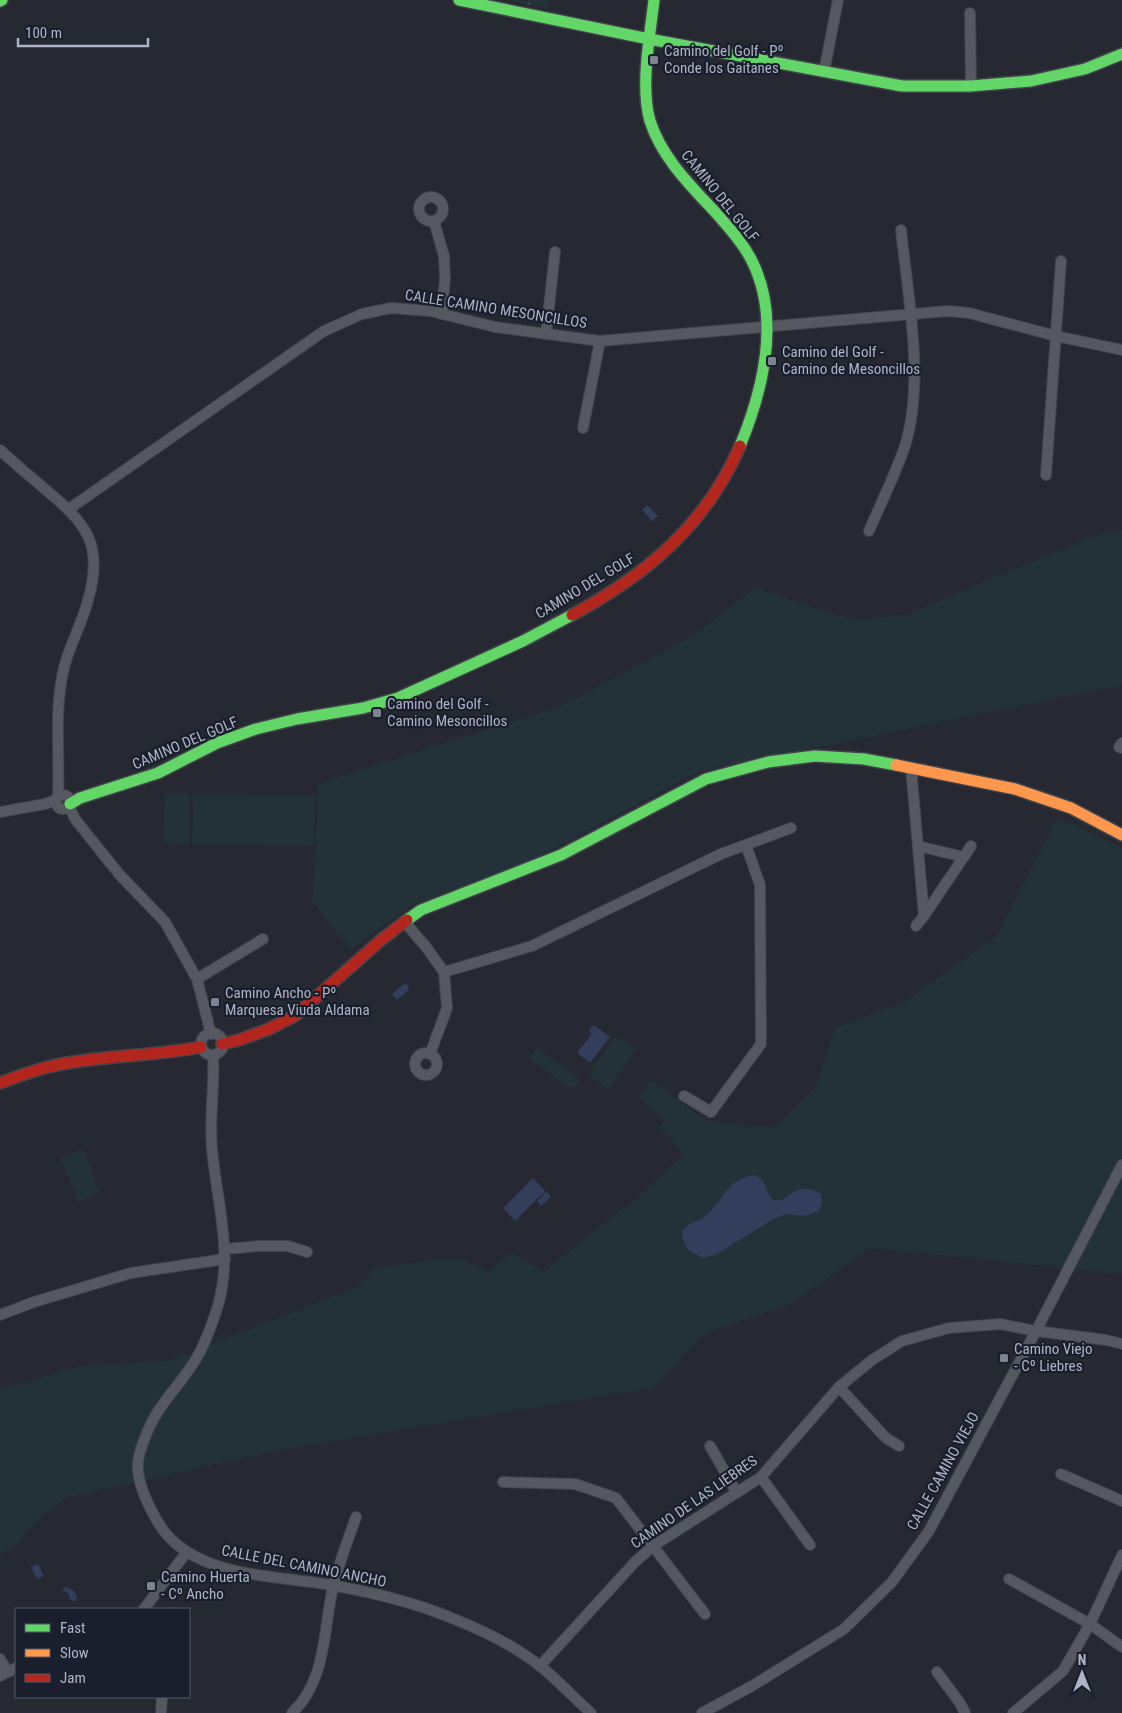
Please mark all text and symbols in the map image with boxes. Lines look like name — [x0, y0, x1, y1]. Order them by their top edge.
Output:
scale bar — [18, 15, 148, 47]
text: 100 m — [25, 24, 62, 42]
place label: Camino del Golf - Pº Conde los Gaitanes — [664, 42, 784, 77]
marker: Camino del Golf - Pº Conde los Gaitanes — [648, 54, 660, 66]
street label: CAMINO DEL GOLF — [678, 147, 762, 245]
street label: CALLE CAMINO MESONCILLOS — [404, 286, 588, 332]
place label: Camino del Golf - Camino de Mesoncillos — [782, 343, 920, 378]
marker: Camino del Golf - Camino de Mesoncillos — [766, 355, 778, 367]
street label: CAMINO DEL GOLF — [532, 549, 638, 623]
place label: Camino del Golf - Camino Mesoncillos — [387, 695, 507, 730]
marker: Camino del Golf - Camino Mesoncillos — [371, 707, 383, 719]
street label: CAMINO DEL GOLF — [130, 713, 240, 773]
place label: Camino Ancho - Pº Marquesa Viuda Aldama — [225, 984, 370, 1019]
marker: Camino Ancho - Pº Marquesa Viuda Aldama — [209, 996, 221, 1008]
place label: Camino Viejo - Cº Liebres — [1014, 1340, 1092, 1375]
marker: Camino Viejo - Cº Liebres — [998, 1352, 1010, 1364]
street label: CALLE CAMINO VIEJO — [903, 1409, 983, 1533]
street label: CAMINO DE LAS LIEBRES — [627, 1451, 761, 1552]
street label: CALLE DEL CAMINO ANCHO — [220, 1541, 388, 1591]
place label: Camino Huerta - Cº Ancho — [161, 1568, 250, 1603]
marker: Camino Huerta - Cº Ancho — [145, 1580, 157, 1592]
legend — [15, 1608, 190, 1698]
text: Fast — [60, 1619, 85, 1637]
text: Slow — [60, 1644, 89, 1662]
north arrow — [1057, 1648, 1107, 1698]
text: N — [1078, 1652, 1086, 1668]
text: Jam — [60, 1669, 86, 1687]

